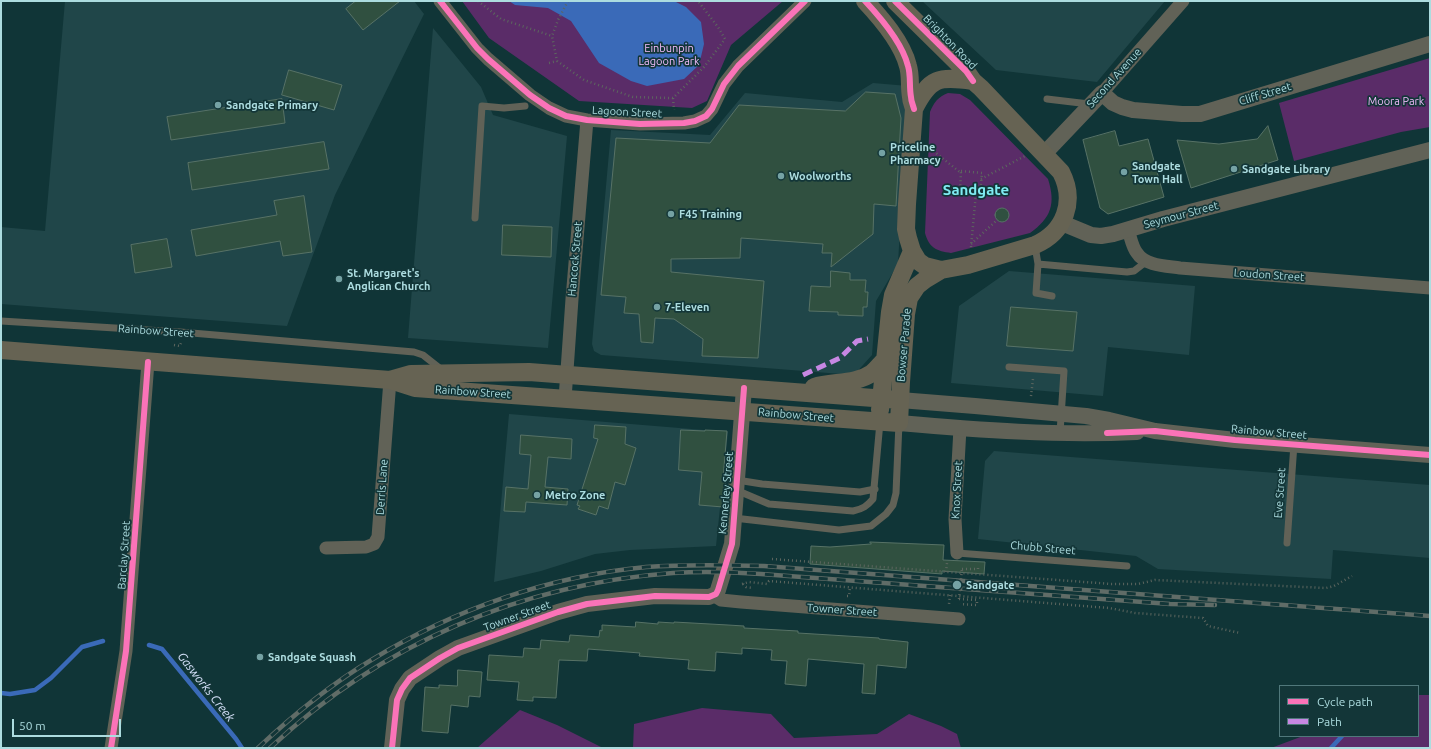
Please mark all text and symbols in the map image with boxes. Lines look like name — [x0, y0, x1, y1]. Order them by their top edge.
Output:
street label: Brighton Road — [920, 12, 980, 72]
park label: Einbunpin Lagoon Park — [638, 41, 700, 67]
street label: Second Avenue — [1084, 45, 1144, 111]
street label: Cliff Street — [1237, 80, 1293, 108]
park label: Moora Park — [1368, 94, 1424, 108]
place label: Sandgate Primary — [226, 98, 318, 112]
marker: Sandgate Primary — [213, 100, 223, 110]
street label: Lagoon Street — [592, 104, 662, 120]
place label: Priceline Pharmacy — [890, 140, 941, 166]
marker: Priceline Pharmacy — [877, 148, 887, 158]
place label: Sandgate Town Hall — [1132, 159, 1183, 185]
place label: Sandgate Library — [1242, 162, 1330, 176]
marker: Sandgate Library — [1229, 164, 1239, 174]
marker: Sandgate Town Hall — [1119, 167, 1129, 177]
place label: Woolworths — [789, 169, 852, 183]
marker: Woolworths — [776, 171, 786, 181]
district label: Sandgate — [943, 181, 1009, 199]
street label: Seymour Street — [1142, 199, 1220, 231]
place label: F45 Training — [679, 207, 742, 221]
marker: F45 Training — [666, 209, 676, 219]
street label: Hancock Street — [565, 221, 585, 297]
place label: St. Margaret's Anglican Church — [347, 266, 430, 292]
street label: Loudon Street — [1233, 266, 1305, 284]
marker: St. Margaret's Anglican Church — [334, 274, 344, 284]
place label: 7-Eleven — [665, 300, 710, 314]
marker: 7-Eleven — [652, 302, 662, 312]
street label: Bowser Parade — [894, 308, 914, 382]
street label: Rainbow Street — [118, 322, 194, 340]
street label: Rainbow Street — [435, 383, 511, 401]
street label: Rainbow Street — [758, 405, 834, 425]
street label: Rainbow Street — [1231, 422, 1307, 442]
street label: Kennerley Street — [716, 451, 736, 535]
street label: Derrls Lane — [373, 459, 391, 515]
street label: Knox Street — [949, 461, 965, 519]
street label: Eve Street — [1272, 467, 1288, 519]
place label: Metro Zone — [545, 488, 605, 502]
marker: Metro Zone — [532, 490, 542, 500]
street label: Barclay Street — [115, 520, 133, 590]
street label: Chubb Street — [1010, 539, 1076, 557]
place label: Sandgate — [966, 578, 1015, 592]
marker: Sandgate — [951, 579, 963, 591]
street label: Towner Street — [482, 598, 552, 634]
street label: Towner Street — [806, 601, 878, 619]
water label: Gasworks Creek — [174, 649, 238, 725]
place label: Sandgate Squash — [268, 650, 356, 664]
marker: Sandgate Squash — [255, 652, 265, 662]
legend — [1279, 685, 1419, 737]
text: Cycle path — [1317, 695, 1373, 708]
scale bar — [14, 711, 123, 737]
text: Path — [1317, 715, 1342, 728]
text: 50 m — [19, 719, 46, 732]

